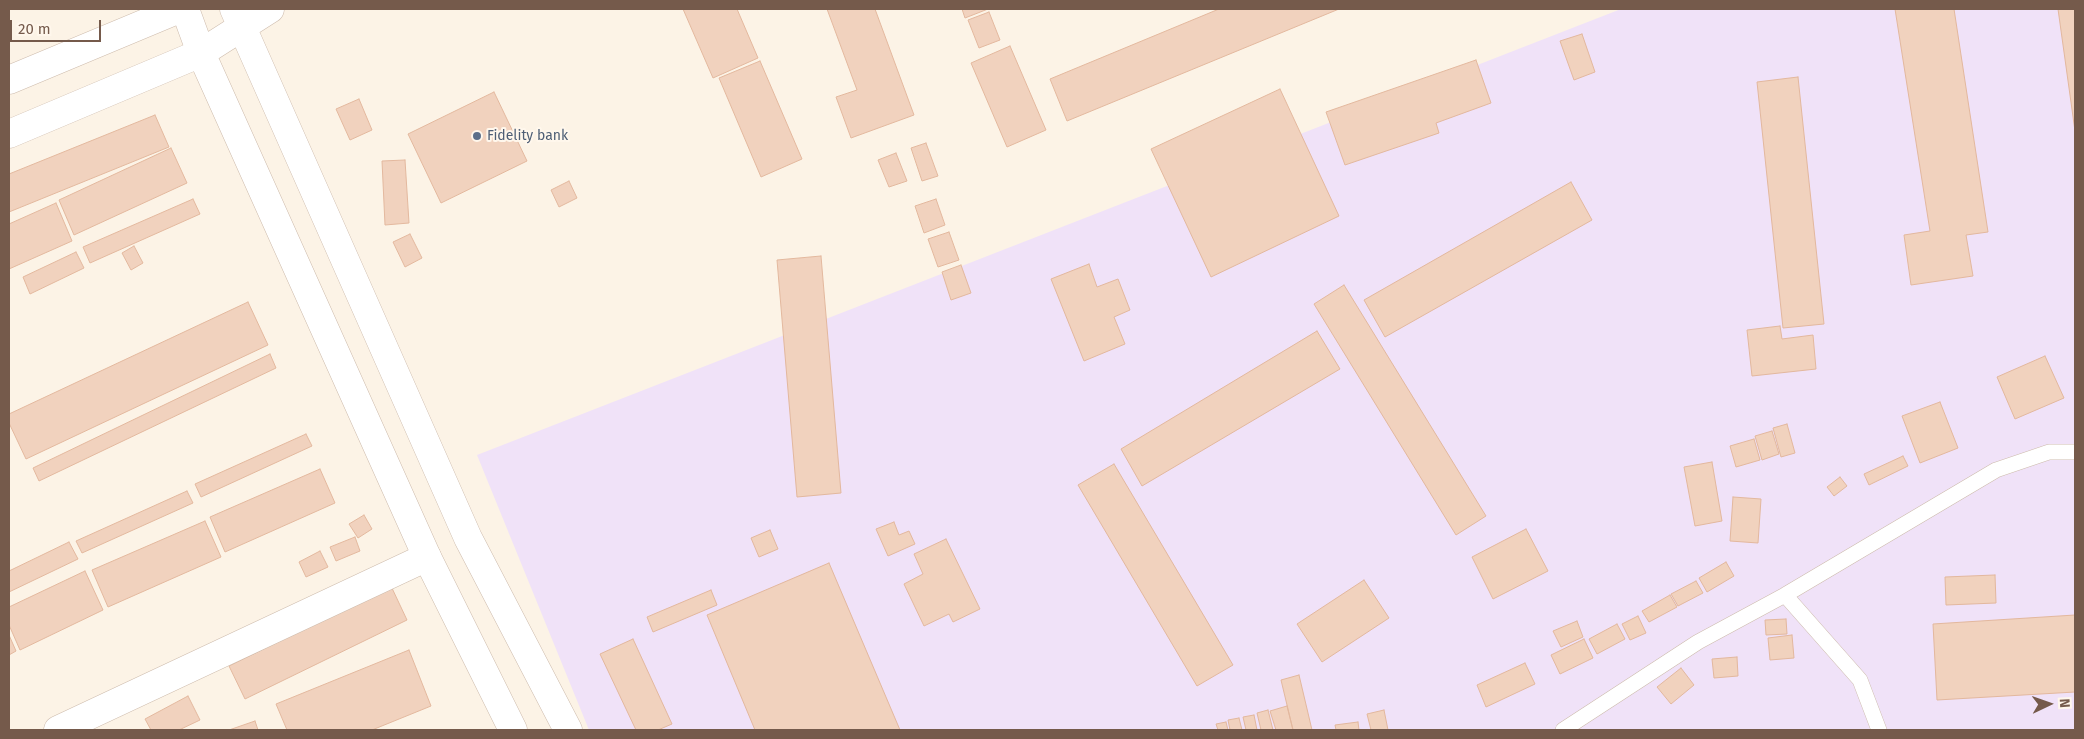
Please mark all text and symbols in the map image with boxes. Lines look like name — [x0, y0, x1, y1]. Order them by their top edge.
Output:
scale bar — [12, 10, 104, 42]
text: 20 m — [18, 20, 51, 38]
place label: Fidelity bank — [487, 128, 568, 144]
marker: Fidelity bank — [471, 130, 483, 142]
north arrow — [2024, 679, 2074, 729]
text: N — [2056, 698, 2073, 708]

